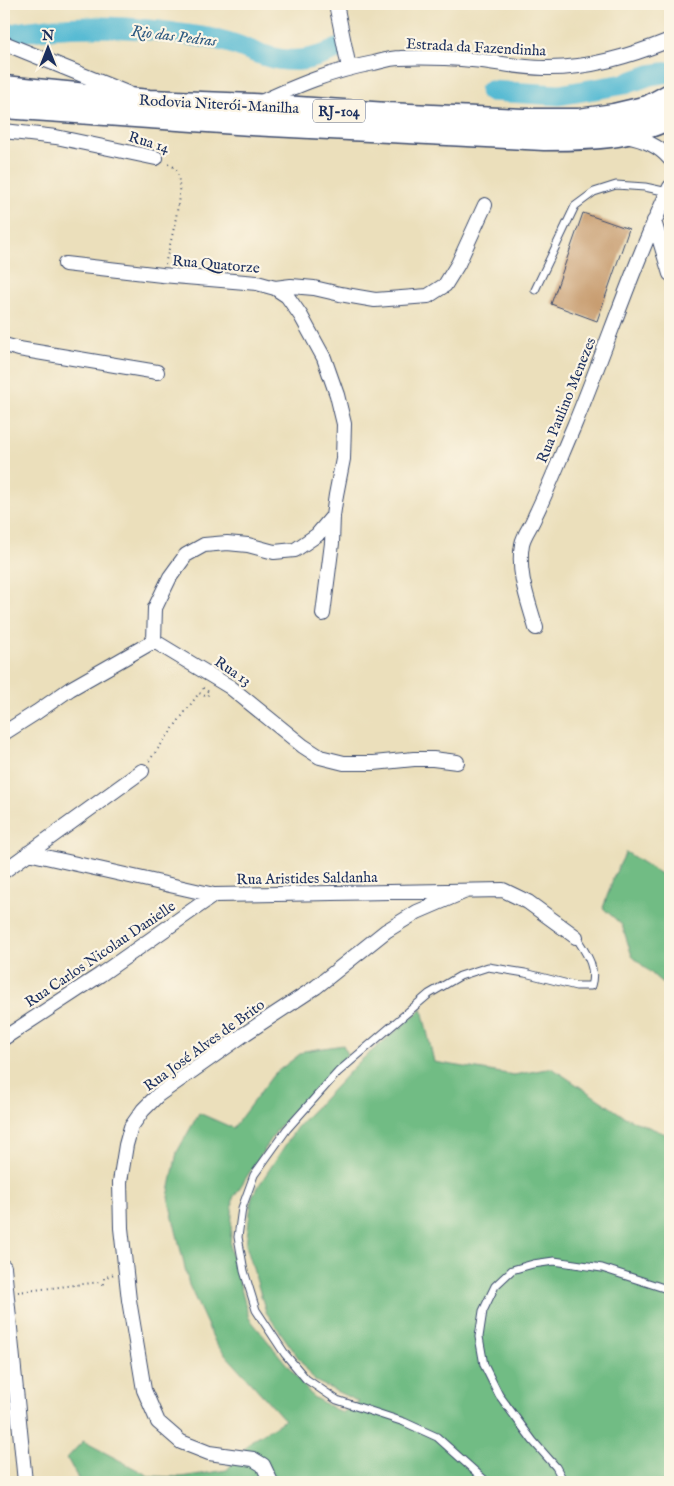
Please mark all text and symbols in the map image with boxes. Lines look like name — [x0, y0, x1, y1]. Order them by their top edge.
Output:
north arrow — [22, 22, 72, 72]
water label: Rio das Pedras — [130, 22, 218, 52]
text: N — [41, 27, 54, 45]
street label: Estrada da Fazendinha — [405, 34, 547, 61]
street label: Rodovia Niterói-Manilha — [138, 91, 300, 118]
road number: RJ-104 — [313, 100, 365, 122]
street label: Rua 14 — [126, 127, 172, 158]
street label: Rua Quatorze — [171, 251, 261, 278]
street label: Rua Paulino Menezes — [533, 334, 600, 466]
street label: Rua 13 — [211, 652, 255, 690]
street label: Rua Aristides Saldanha — [236, 868, 378, 889]
street label: Rua Carlos Nicolau Danielle — [21, 897, 179, 1012]
street label: Rua José Alves de Brito — [140, 995, 269, 1096]

